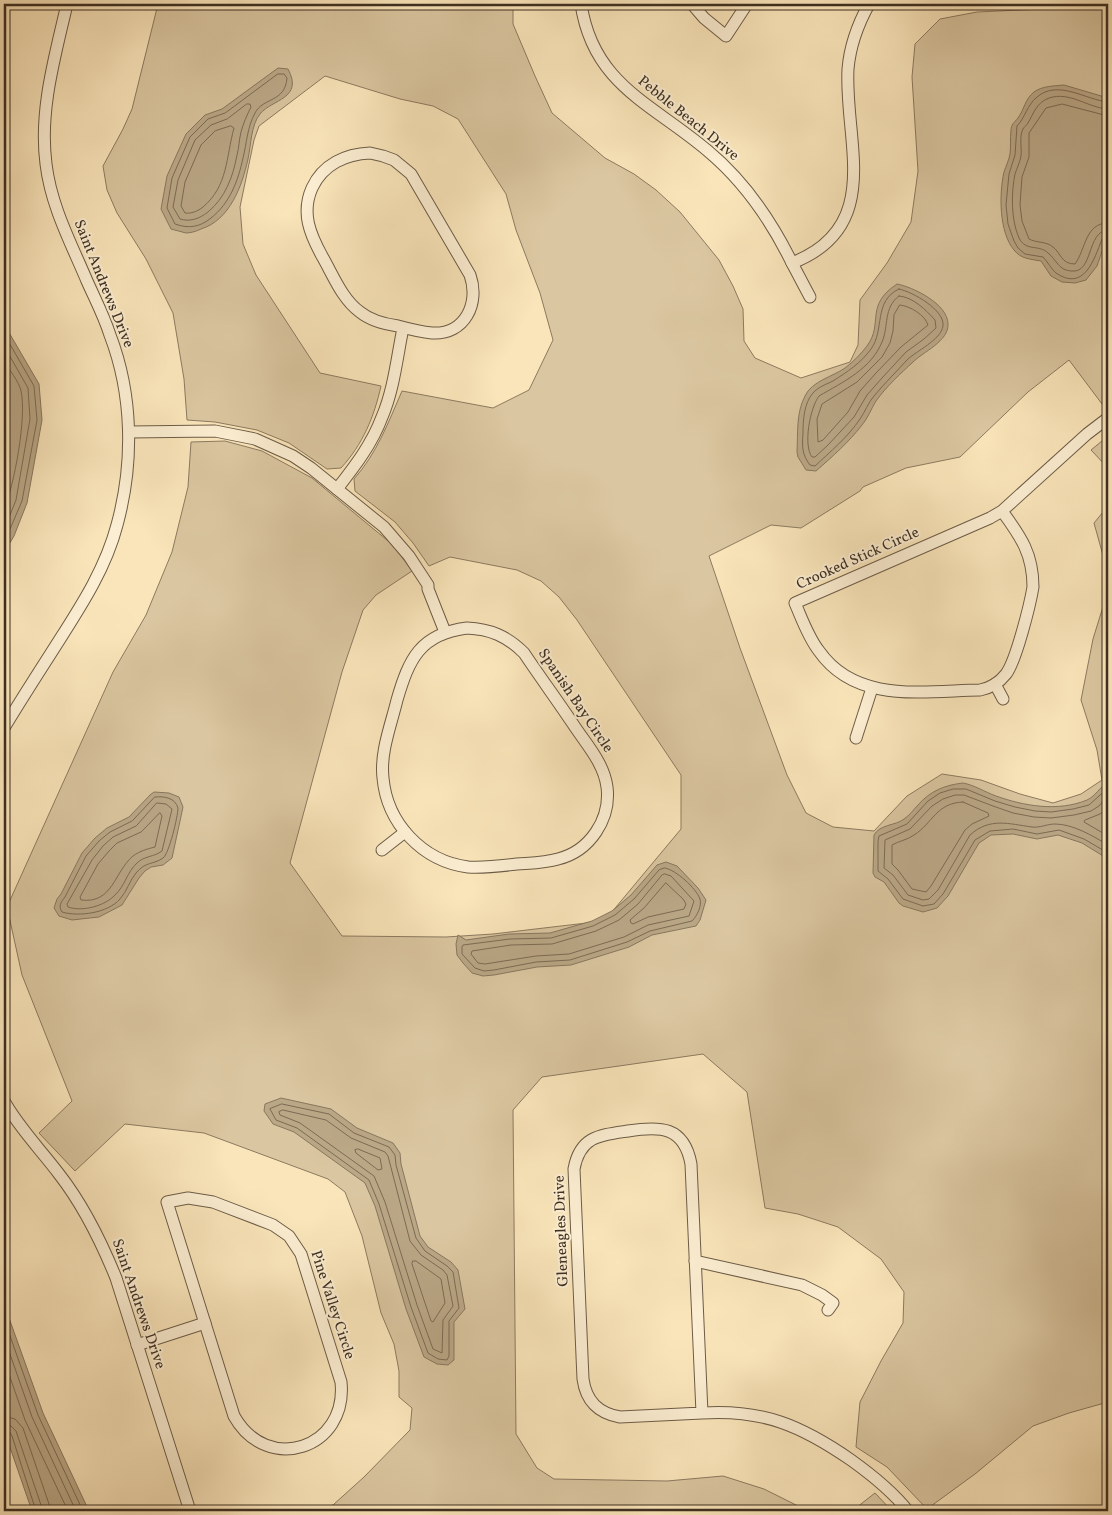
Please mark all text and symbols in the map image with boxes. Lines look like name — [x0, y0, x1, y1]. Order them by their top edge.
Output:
street label: Pebble Beach Drive — [633, 71, 743, 167]
street label: Saint Andrews Drive — [68, 217, 138, 351]
street label: Crooked Stick Circle — [793, 522, 923, 596]
street label: Spanish Bay Circle — [532, 645, 618, 757]
street label: Gleneagles Drive — [550, 1175, 574, 1287]
street label: Saint Andrews Drive — [106, 1236, 170, 1372]
street label: Pine Valley Circle — [304, 1248, 360, 1362]

